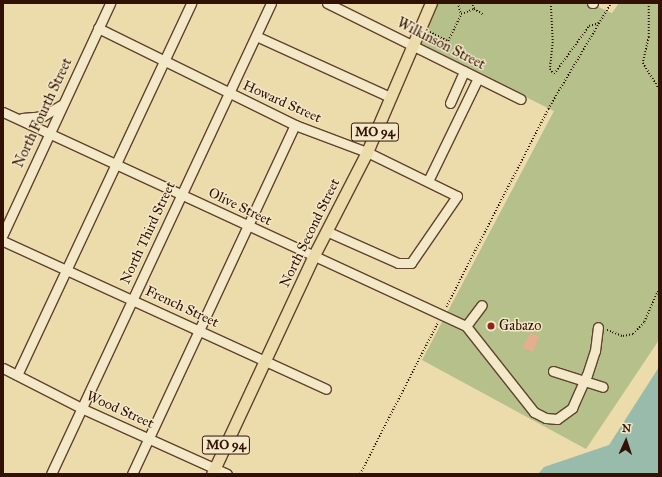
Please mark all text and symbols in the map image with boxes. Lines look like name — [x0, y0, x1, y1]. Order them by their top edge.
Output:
street label: Wilkinson Street — [394, 15, 488, 73]
street label: North Fourth Street — [10, 56, 76, 170]
street label: Howard Street — [240, 77, 324, 127]
road number: MO 94 — [350, 121, 400, 143]
street label: North Second Street — [276, 176, 344, 290]
street label: North Third Street — [117, 179, 179, 287]
street label: Olive Street — [206, 184, 274, 230]
street label: French Street — [143, 283, 221, 331]
place label: Gabazo — [499, 318, 541, 334]
marker: Gabazo — [486, 321, 496, 331]
street label: Wood Street — [84, 388, 156, 432]
north arrow — [606, 421, 646, 461]
text: N — [622, 422, 632, 435]
road number: MO 94 — [201, 434, 251, 456]

